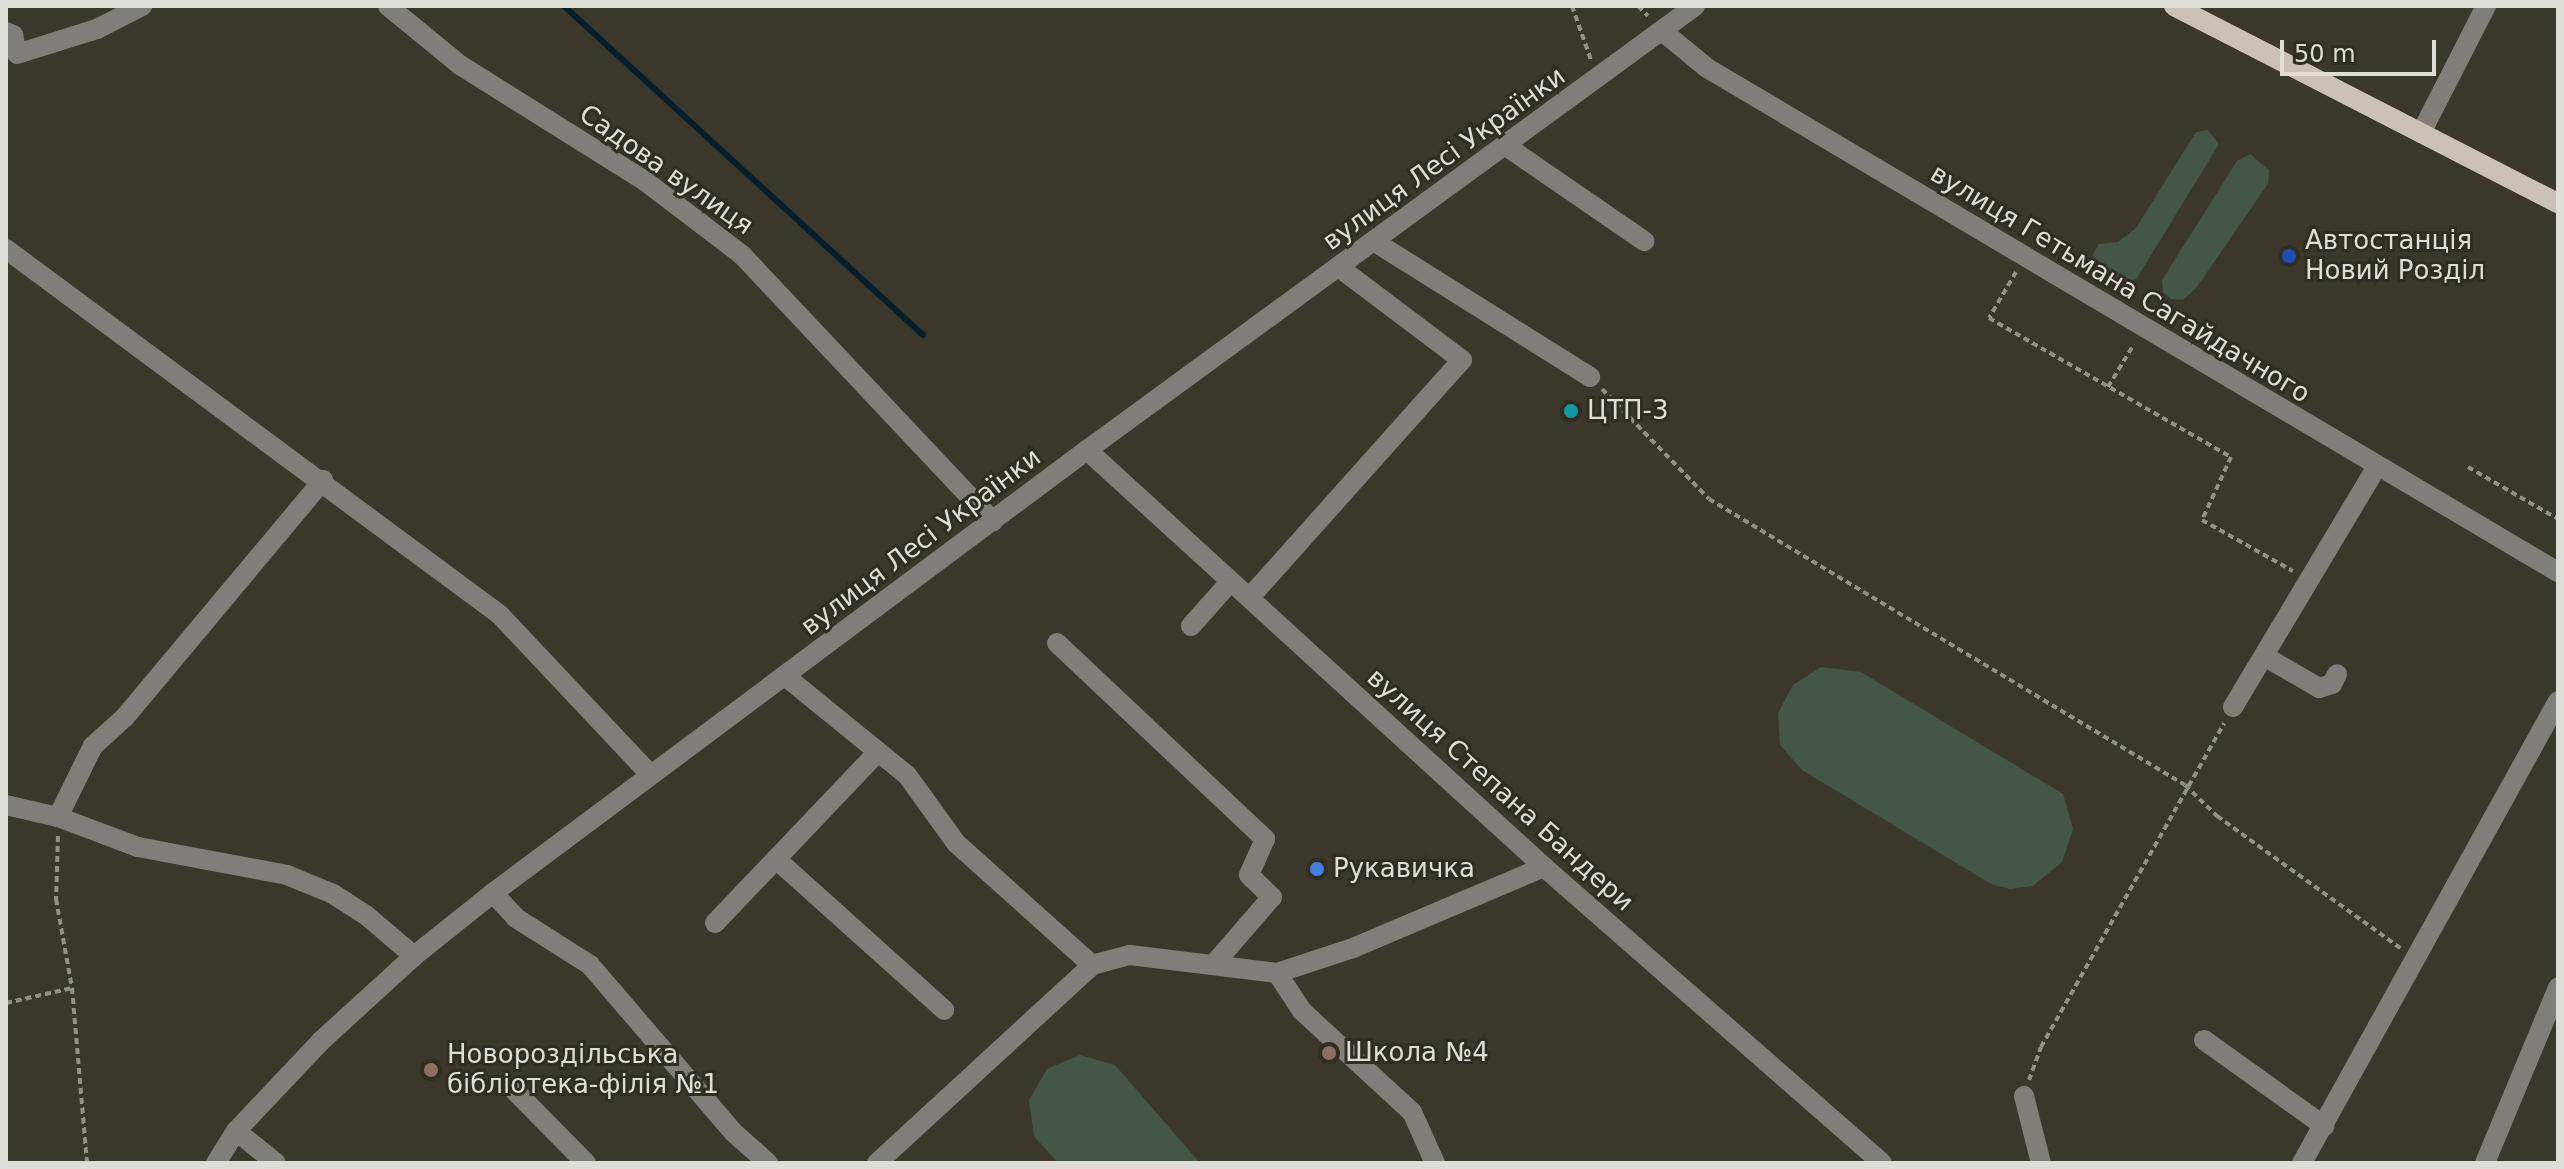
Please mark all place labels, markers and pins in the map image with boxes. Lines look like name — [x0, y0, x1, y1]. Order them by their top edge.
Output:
place label: Автостанція Новий Розділ — [2305, 225, 2485, 286]
marker: Автостанція Новий Розділ — [2280, 247, 2298, 265]
place label: ЦТП-3 — [1587, 395, 1669, 427]
marker: ЦТП-3 — [1562, 402, 1580, 420]
place label: Рукавичка — [1333, 853, 1475, 885]
marker: Рукавичка — [1308, 860, 1326, 878]
place label: Школа №4 — [1345, 1037, 1489, 1069]
place label: Новороздільська бібліотека-філія №1 — [447, 1039, 719, 1100]
marker: Школа №4 — [1320, 1044, 1338, 1062]
marker: Новороздільська бібліотека-філія №1 — [422, 1061, 440, 1079]

